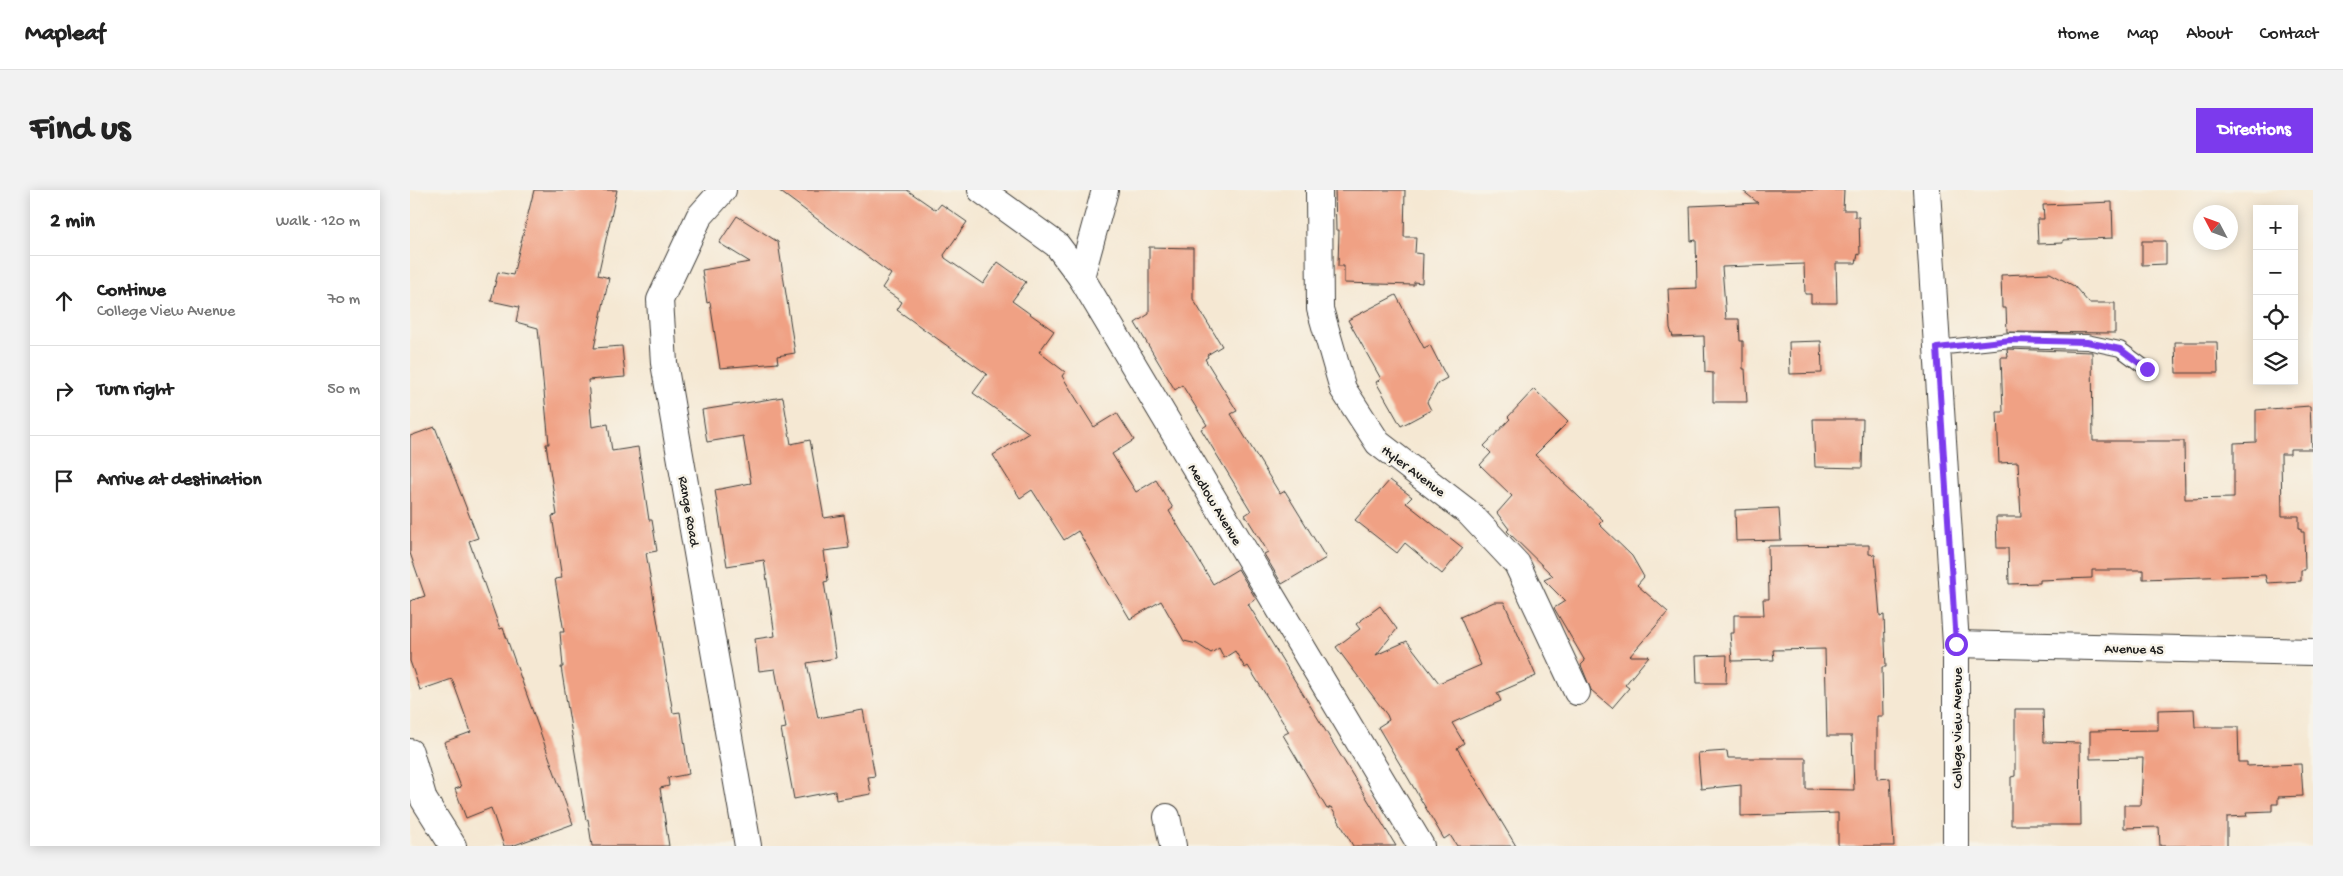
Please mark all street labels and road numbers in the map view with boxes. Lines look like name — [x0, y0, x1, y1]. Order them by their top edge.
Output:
street label: Hyler Avenue — [1377, 442, 1448, 502]
street label: Medlow Avenue — [1183, 462, 1245, 550]
street label: Range Road — [673, 475, 702, 550]
street label: Avenue 45 — [2104, 641, 2164, 660]
street label: College View Avenue — [1950, 667, 1967, 789]

